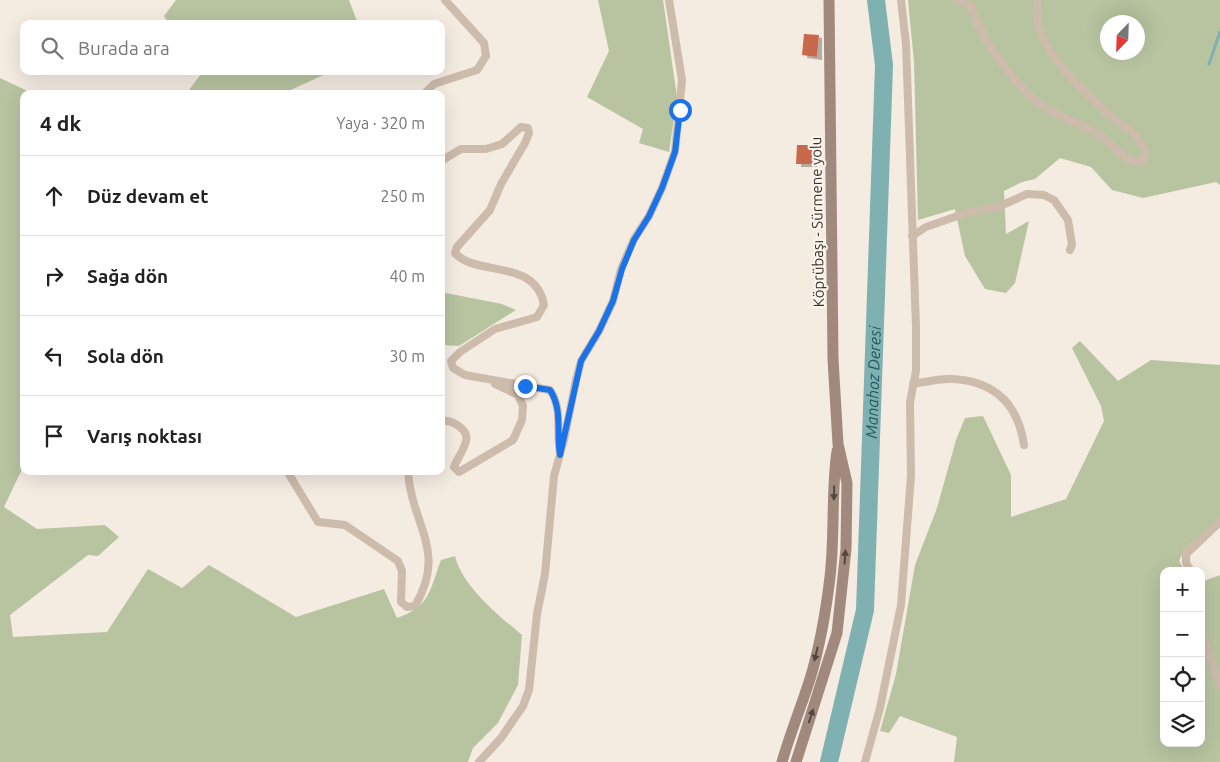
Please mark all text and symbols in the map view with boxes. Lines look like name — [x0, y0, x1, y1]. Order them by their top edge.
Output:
north arrow — [1100, 15, 1145, 60]
search box — [20, 20, 445, 75]
icon: search — [38, 34, 66, 62]
text: Burada ara — [78, 37, 170, 59]
route start — [669, 99, 692, 122]
text: 4 dk — [40, 111, 81, 135]
text: Yaya · 320 m — [336, 114, 425, 132]
street label: Köprübaşı - Sürmene yolu — [807, 137, 827, 307]
icon: ahead — [40, 182, 68, 210]
text: Düz devam et — [87, 185, 208, 207]
text: 250 m — [380, 187, 425, 205]
icon: right — [40, 262, 68, 290]
text: Sağa dön — [87, 265, 168, 287]
text: 40 m — [389, 267, 425, 285]
water label: Manahoz Deresi — [862, 325, 884, 439]
icon: left — [40, 342, 68, 370]
text: Sola dön — [87, 345, 164, 367]
text: 30 m — [389, 347, 425, 365]
route end — [514, 375, 537, 398]
icon: arrive — [40, 422, 68, 450]
text: Varış noktası — [87, 425, 202, 447]
one-way arrow — [829, 485, 837, 501]
one-way arrow — [842, 549, 850, 565]
map controls — [1160, 567, 1205, 747]
button: + — [1160, 567, 1205, 612]
button: − — [1160, 612, 1205, 657]
one-way arrow — [812, 646, 820, 661]
button: locate — [1160, 657, 1205, 702]
button: layers — [1160, 702, 1205, 747]
one-way arrow — [808, 708, 815, 723]

